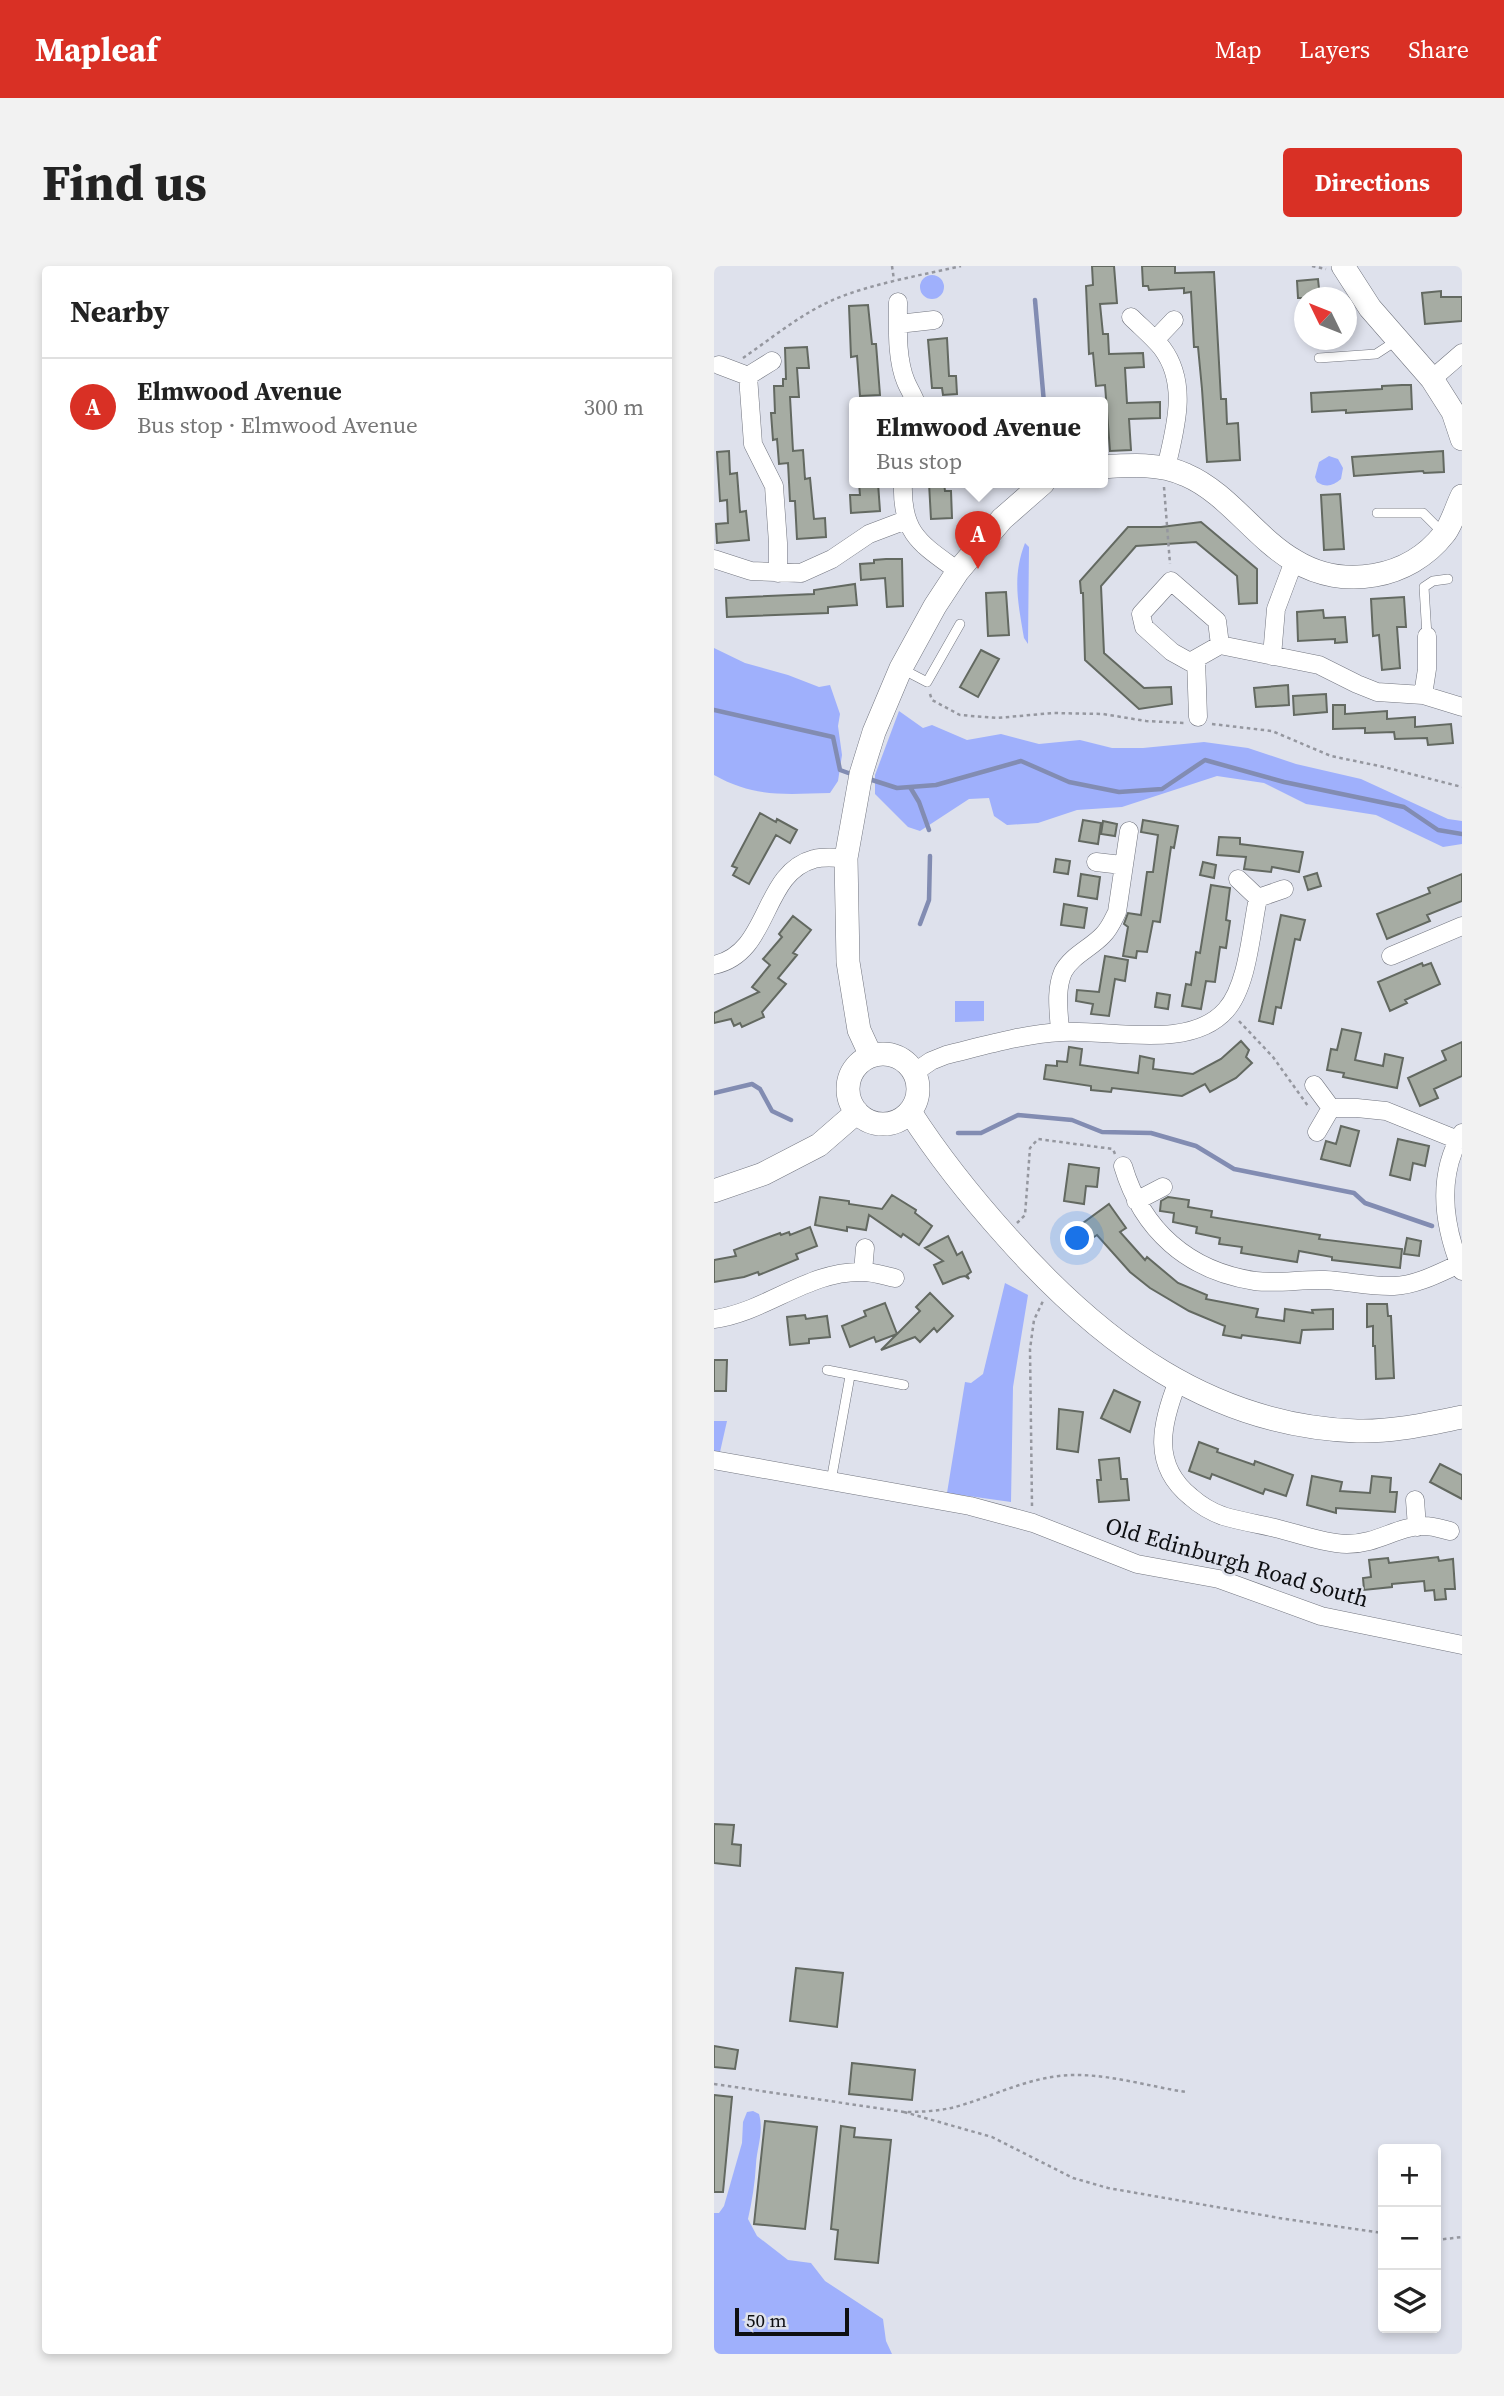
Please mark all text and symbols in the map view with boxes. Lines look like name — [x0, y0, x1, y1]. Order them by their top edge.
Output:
text: Mapleaf — [35, 27, 158, 72]
text: Map — [1215, 33, 1262, 66]
text: Layers — [1300, 33, 1370, 66]
text: Share — [1408, 33, 1469, 66]
button: Directions — [1283, 148, 1462, 217]
text: Find us — [42, 149, 207, 216]
north arrow — [1294, 287, 1357, 350]
text: Nearby — [70, 291, 169, 332]
text: Elmwood Avenue — [137, 373, 342, 409]
text: A — [85, 391, 101, 423]
text: 300 m — [583, 391, 644, 423]
popup — [849, 397, 1108, 488]
text: Bus stop · Elmwood Avenue — [137, 409, 418, 441]
text: Elmwood Avenue — [876, 409, 1081, 445]
text: Bus stop — [876, 445, 962, 477]
pin: A — [955, 511, 1001, 569]
your location — [1060, 1221, 1094, 1255]
street label: Old Edinburgh Road South — [1102, 1509, 1372, 1615]
map controls — [1378, 2144, 1441, 2333]
button: + — [1378, 2144, 1441, 2207]
button: − — [1378, 2207, 1441, 2270]
button: layers — [1378, 2270, 1441, 2333]
scale bar — [735, 2305, 849, 2337]
text: 50 m — [746, 2307, 787, 2333]

